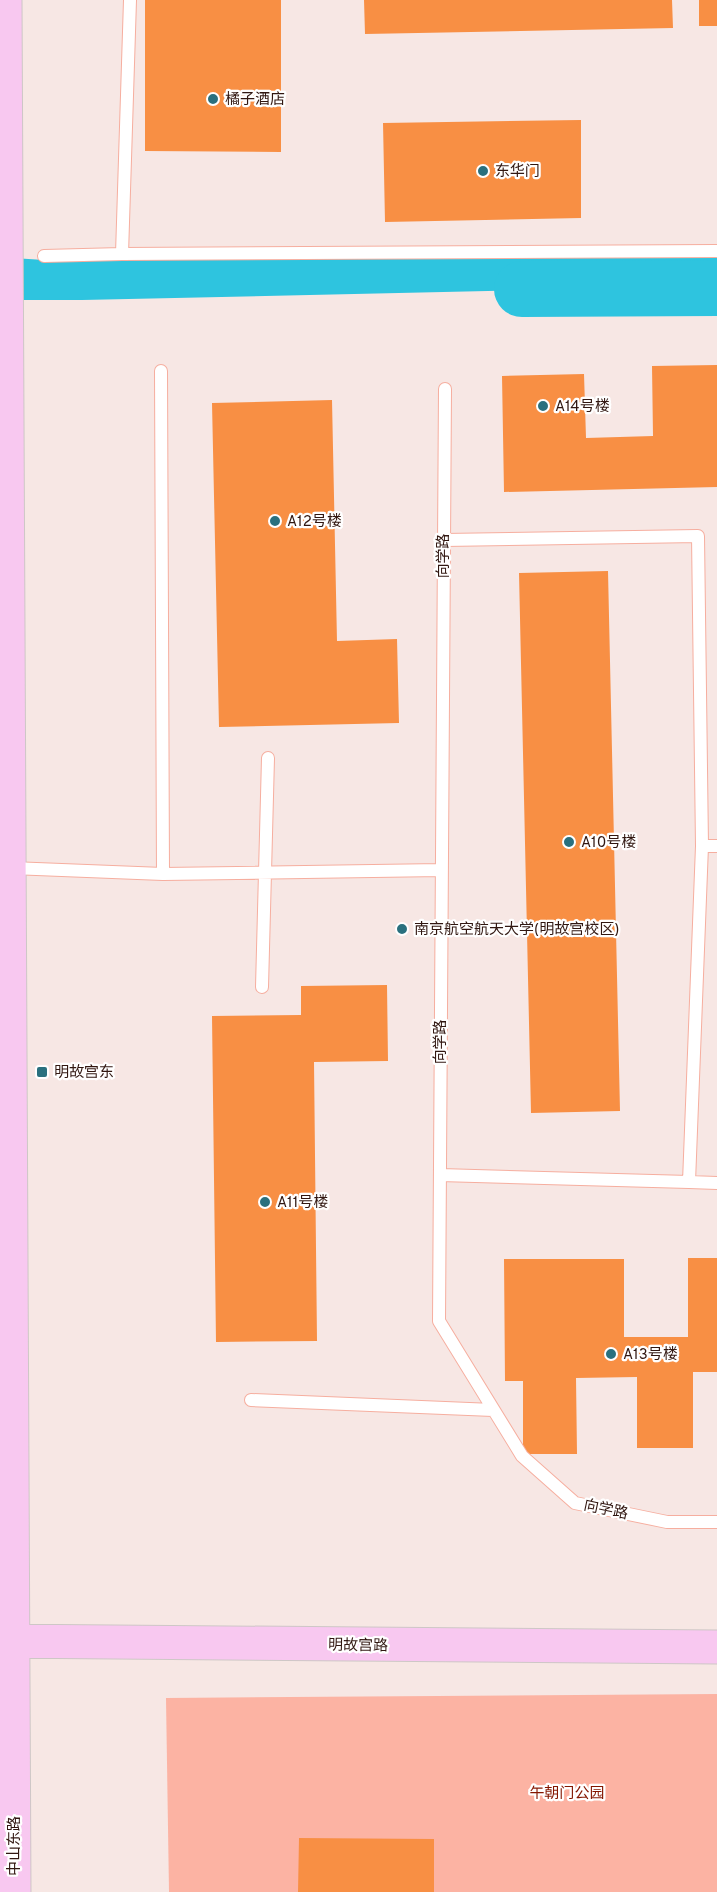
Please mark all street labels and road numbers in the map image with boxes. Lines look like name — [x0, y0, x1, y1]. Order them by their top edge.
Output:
street label: 向学路 — [435, 533, 454, 579]
street label: 向学路 — [432, 1019, 451, 1065]
street label: 向学路 — [582, 1496, 630, 1524]
street label: 明故宫路 — [328, 1636, 388, 1657]
street label: 中山东路 — [6, 1816, 25, 1876]

